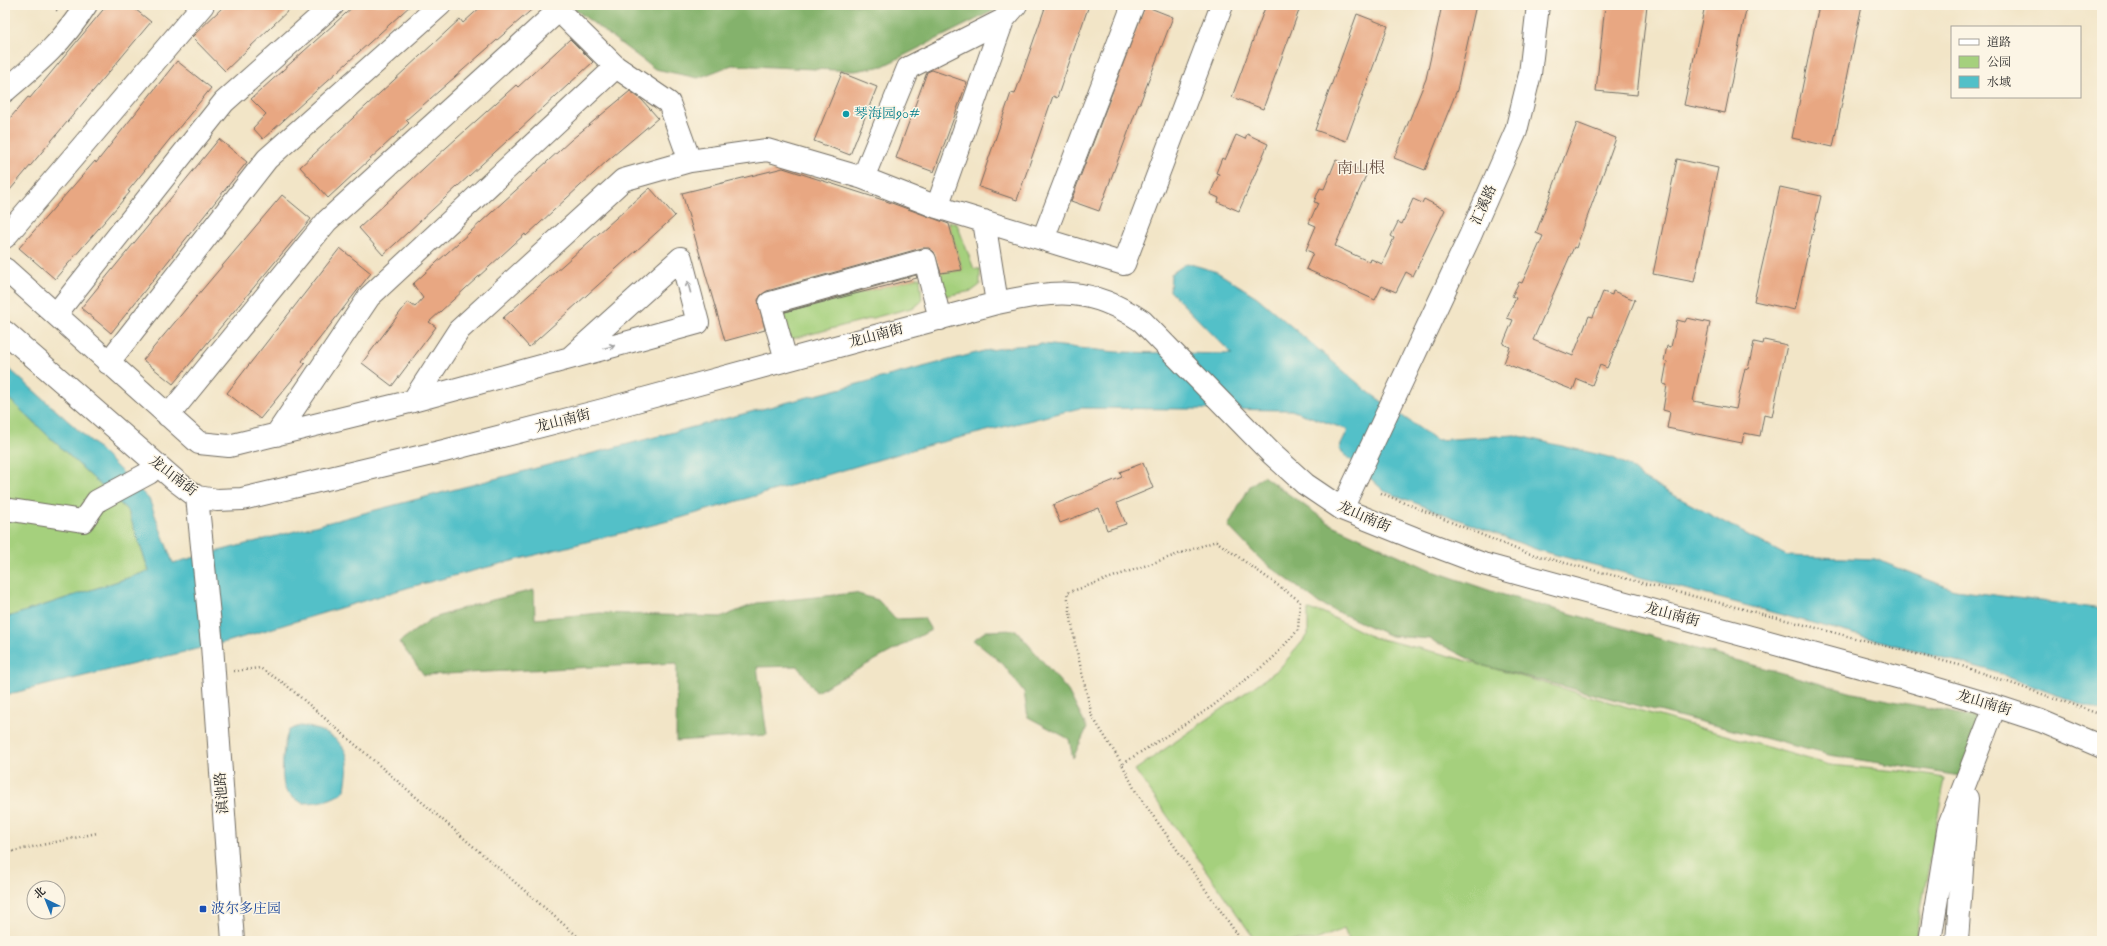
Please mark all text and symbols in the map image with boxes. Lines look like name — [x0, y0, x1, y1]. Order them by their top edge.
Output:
legend — [1951, 26, 2081, 98]
text: 道路 — [1987, 35, 2011, 50]
text: 公园 — [1987, 55, 2011, 70]
text: 水域 — [1987, 75, 2011, 90]
place label: 琴海园90# — [854, 105, 920, 123]
marker: 琴海园90# — [841, 109, 851, 119]
district label: 南山根 — [1337, 159, 1385, 179]
street label: 汇溪路 — [1467, 182, 1501, 228]
one-way arrow — [685, 281, 692, 294]
street label: 龙山南街 — [847, 320, 905, 352]
one-way arrow — [602, 343, 615, 350]
street label: 龙山南街 — [534, 405, 592, 437]
street label: 龙山南街 — [145, 452, 201, 500]
street label: 龙山南街 — [1335, 497, 1393, 537]
street label: 龙山南街 — [1643, 599, 1701, 631]
street label: 龙山南街 — [1955, 686, 2013, 720]
street label: 滇池路 — [212, 771, 232, 815]
north arrow — [26, 880, 66, 920]
text: 北 — [31, 885, 49, 902]
place label: 波尔多庄园 — [211, 900, 281, 918]
marker: 波尔多庄园 — [198, 904, 208, 914]

